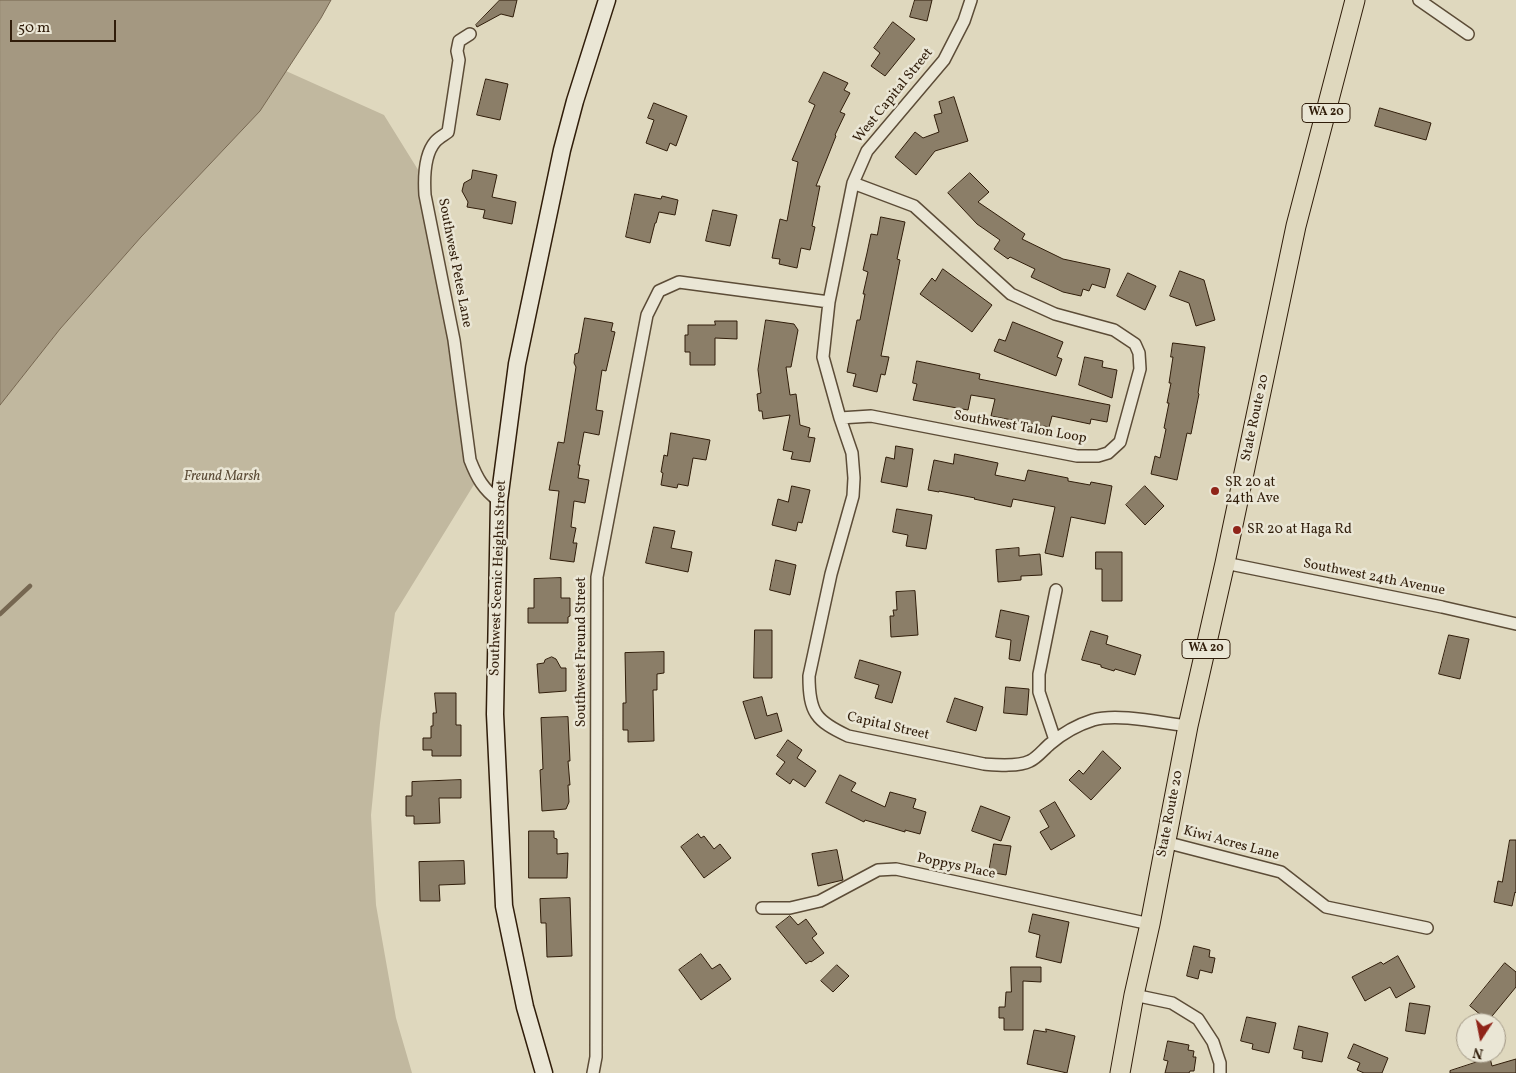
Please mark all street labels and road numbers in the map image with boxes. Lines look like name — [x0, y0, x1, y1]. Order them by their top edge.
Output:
street label: West Capital Street — [851, 45, 937, 147]
road number: WA 20 — [1302, 104, 1350, 122]
street label: Southwest Petes Lane — [433, 197, 475, 329]
street label: State Route 20 — [1239, 373, 1273, 463]
street label: Southwest Talon Loop — [952, 408, 1088, 448]
street label: Southwest Scenic Heights Street — [487, 480, 511, 676]
street label: Southwest 24th Avenue — [1302, 556, 1446, 600]
street label: Southwest Freund Street — [574, 577, 590, 727]
road number: WA 20 — [1182, 640, 1230, 659]
street label: Capital Street — [845, 709, 931, 745]
street label: State Route 20 — [1154, 769, 1188, 859]
street label: Kiwi Acres Lane — [1181, 823, 1281, 865]
street label: Poppys Place — [915, 850, 997, 884]

